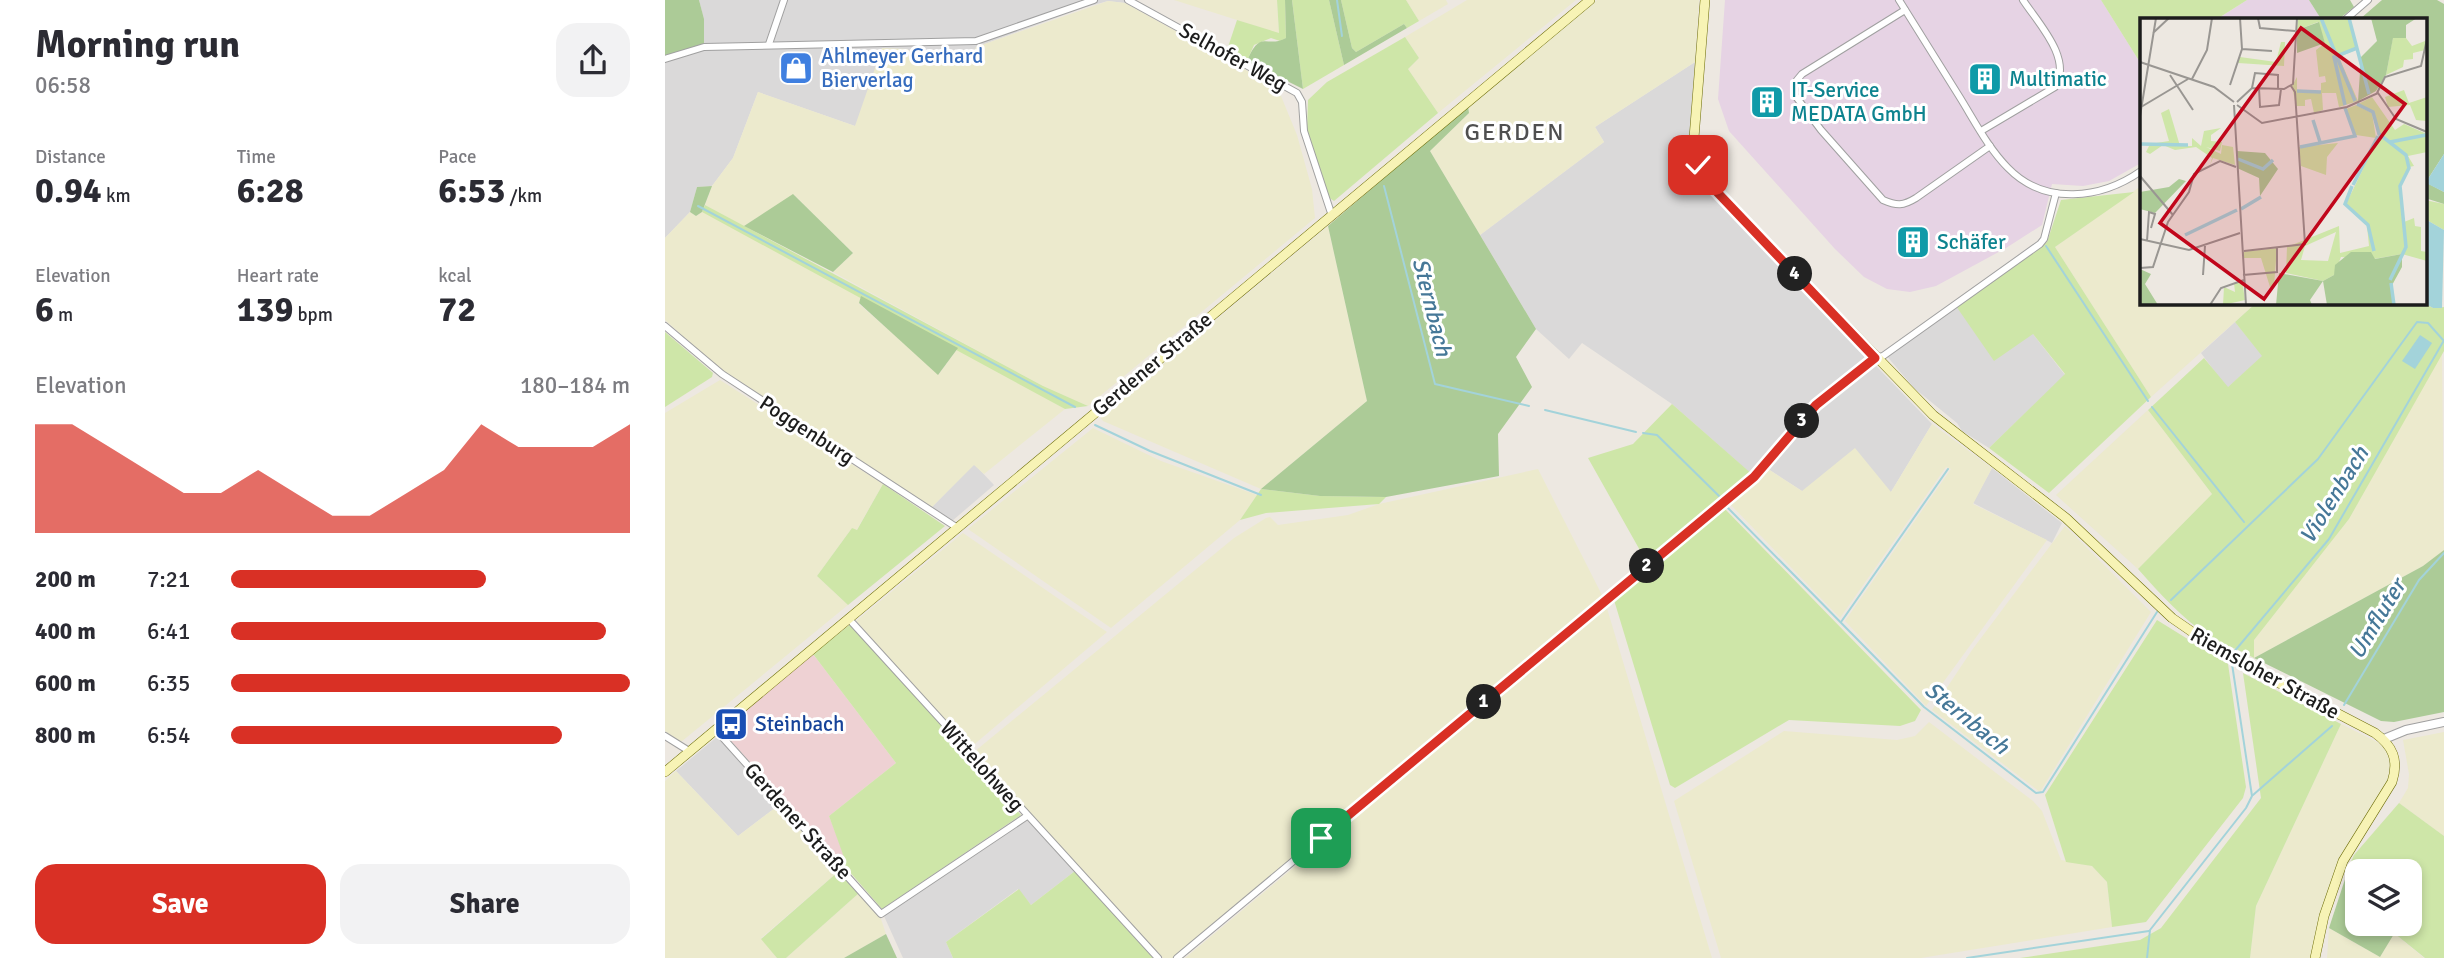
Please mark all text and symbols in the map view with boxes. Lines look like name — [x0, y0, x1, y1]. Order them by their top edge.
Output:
street label: Selhofer Weg — [1175, 17, 1291, 97]
inset map — [2140, 18, 2427, 304]
text: Morning run — [35, 21, 240, 68]
button: share — [556, 23, 630, 97]
place label: Ahlmeyer Gerhard Bierverlag — [821, 43, 983, 93]
shop icon: Ahlmeyer Gerhard Bierverlag — [777, 49, 815, 87]
building icon: Multimatic — [1966, 60, 2004, 98]
place label: Multimatic — [2009, 66, 2107, 92]
text: 06:58 — [35, 71, 91, 100]
place label: IT-Service MEDATA GmbH — [1791, 77, 1927, 127]
building icon: IT-Service MEDATA GmbH — [1748, 83, 1786, 121]
district label: GERDEN — [1465, 117, 1565, 147]
pin — [1668, 135, 1728, 195]
text: Distance — [35, 145, 106, 169]
text: Time — [237, 145, 276, 169]
text: Pace — [438, 145, 477, 169]
icon: check — [1679, 146, 1717, 184]
text: 0.94 — [35, 169, 102, 212]
text: 6:28 — [237, 169, 304, 212]
text: 6:53 — [438, 169, 505, 212]
text: km — [102, 184, 131, 208]
text: /km — [505, 184, 542, 208]
building icon: Schäfer — [1894, 223, 1932, 261]
place label: Schäfer — [1937, 229, 2006, 255]
water label: Sternbach — [1406, 255, 1459, 361]
pin: 4 — [1777, 256, 1813, 292]
text: 4 — [1789, 261, 1800, 285]
text: Elevation — [35, 264, 111, 288]
text: Heart rate — [237, 264, 319, 288]
text: kcal — [438, 264, 472, 288]
text: 6 — [35, 288, 54, 331]
text: 139 — [237, 288, 293, 331]
text: 72 — [438, 288, 476, 331]
text: m — [54, 303, 73, 327]
text: bpm — [293, 303, 333, 327]
street label: Gerdener Straße — [1087, 306, 1217, 422]
text: Elevation — [35, 371, 127, 400]
text: 180–184 m — [520, 371, 630, 400]
street label: Poggenburg — [755, 390, 859, 470]
pin: 3 — [1785, 404, 1819, 438]
text: 3 — [1796, 408, 1807, 432]
water label: Violenbach — [2293, 440, 2376, 549]
pin: 2 — [1629, 548, 1665, 584]
text: 2 — [1641, 553, 1652, 577]
text: 200 m — [35, 565, 96, 594]
text: 7:21 — [147, 565, 190, 594]
water label: Umfluter — [2342, 571, 2414, 664]
text: 400 m — [35, 617, 96, 646]
text: 6:41 — [147, 617, 190, 646]
street label: Riemsloher Straße — [2186, 621, 2344, 725]
text: 600 m — [35, 669, 96, 698]
text: 6:35 — [147, 669, 190, 698]
water label: Sternbach — [1919, 675, 2016, 762]
pin: 1 — [1467, 684, 1501, 720]
text: 1 — [1478, 689, 1489, 713]
bus stop icon: Steinbach — [712, 705, 750, 743]
place label: Steinbach — [755, 711, 844, 737]
street label: Wittelohweg — [935, 715, 1029, 817]
text: 800 m — [35, 721, 96, 750]
text: 6:54 — [147, 721, 190, 750]
street label: Gerdener Straße — [739, 757, 857, 885]
pin — [1291, 808, 1351, 868]
icon: arrive — [1302, 819, 1340, 857]
map controls — [2345, 859, 2422, 936]
button: layers — [2345, 859, 2422, 936]
button: Save — [35, 864, 326, 944]
button: Share — [340, 864, 630, 944]

